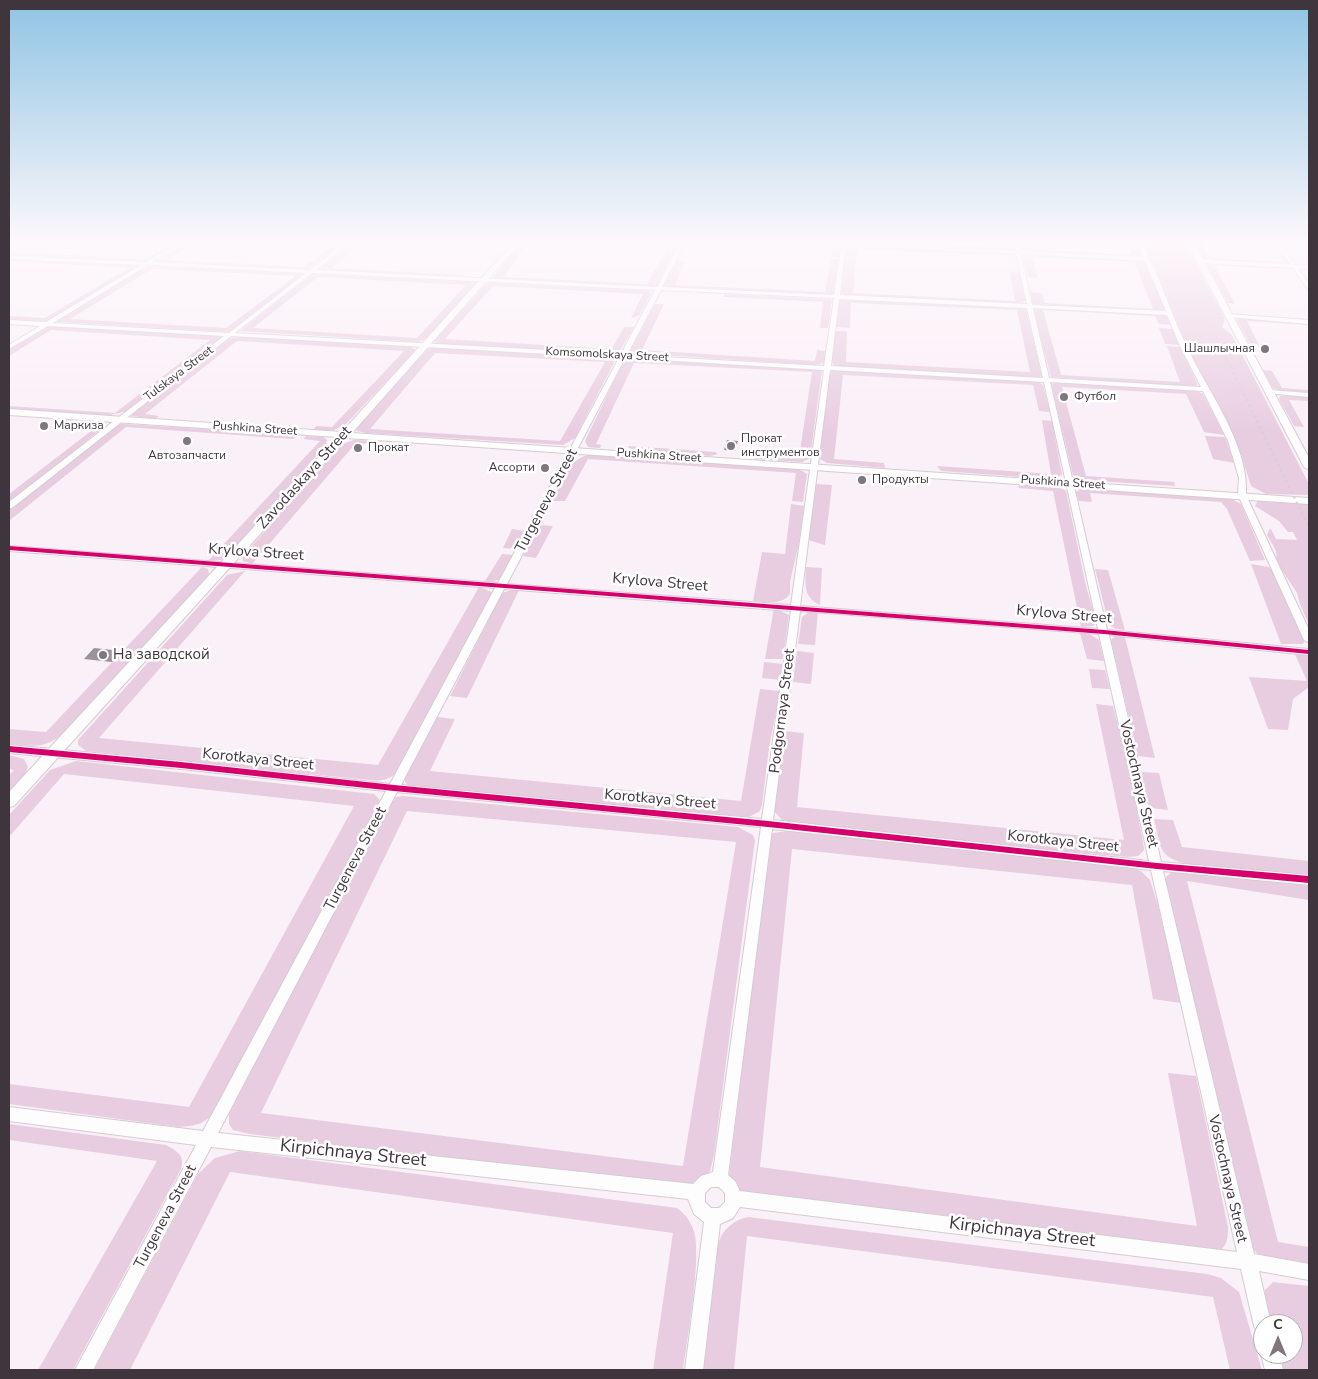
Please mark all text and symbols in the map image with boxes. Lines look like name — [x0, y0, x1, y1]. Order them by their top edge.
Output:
place label: Шашлычная — [1184, 342, 1255, 356]
street label: Tulskaya Street — [142, 343, 216, 405]
marker: Шашлычная — [1259, 343, 1271, 355]
street label: Komsomolskaya Street — [545, 345, 669, 365]
place label: Футбол — [1074, 390, 1116, 404]
marker: Футбол — [1058, 391, 1070, 403]
place label: Маркиза — [54, 419, 104, 433]
street label: Pushkina Street — [212, 419, 298, 439]
marker: Маркиза — [38, 420, 50, 432]
street label: Zavodaskaya Street — [254, 423, 356, 533]
place label: Прокат инструментов — [741, 432, 820, 460]
marker: Автозапчасти — [181, 435, 193, 447]
marker: Прокат инструментов — [725, 440, 737, 452]
place label: Прокат — [368, 441, 409, 455]
marker: Прокат — [352, 442, 364, 454]
street label: Turgeneva Street — [512, 446, 582, 556]
street label: Pushkina Street — [616, 446, 702, 466]
place label: Автозапчасти — [148, 449, 226, 463]
place label: Ассорти — [489, 461, 535, 475]
marker: Ассорти — [539, 462, 551, 474]
place label: Продукты — [872, 473, 929, 487]
street label: Pushkina Street — [1020, 473, 1106, 493]
marker: Продукты — [856, 474, 868, 486]
street label: Krylova Street — [208, 541, 304, 565]
street label: Krylova Street — [611, 570, 709, 596]
street label: Krylova Street — [1015, 602, 1113, 628]
place label: На заводской — [113, 646, 210, 664]
street label: Podgornaya Street — [766, 648, 800, 774]
marker: На заводской — [97, 649, 109, 661]
street label: Vostochnaya Street — [1115, 718, 1161, 850]
street label: Korotkaya Street — [201, 745, 315, 775]
street label: Korotkaya Street — [603, 786, 717, 814]
street label: Turgeneva Street — [321, 804, 391, 914]
street label: Korotkaya Street — [1006, 827, 1120, 857]
street label: Vostochnaya Street — [1204, 1113, 1250, 1245]
street label: Kirpichnaya Street — [279, 1136, 427, 1172]
street label: Turgeneva Street — [131, 1162, 201, 1272]
street label: Kirpichnaya Street — [948, 1213, 1096, 1253]
north arrow — [1253, 1314, 1303, 1364]
text: С — [1273, 1315, 1283, 1334]

